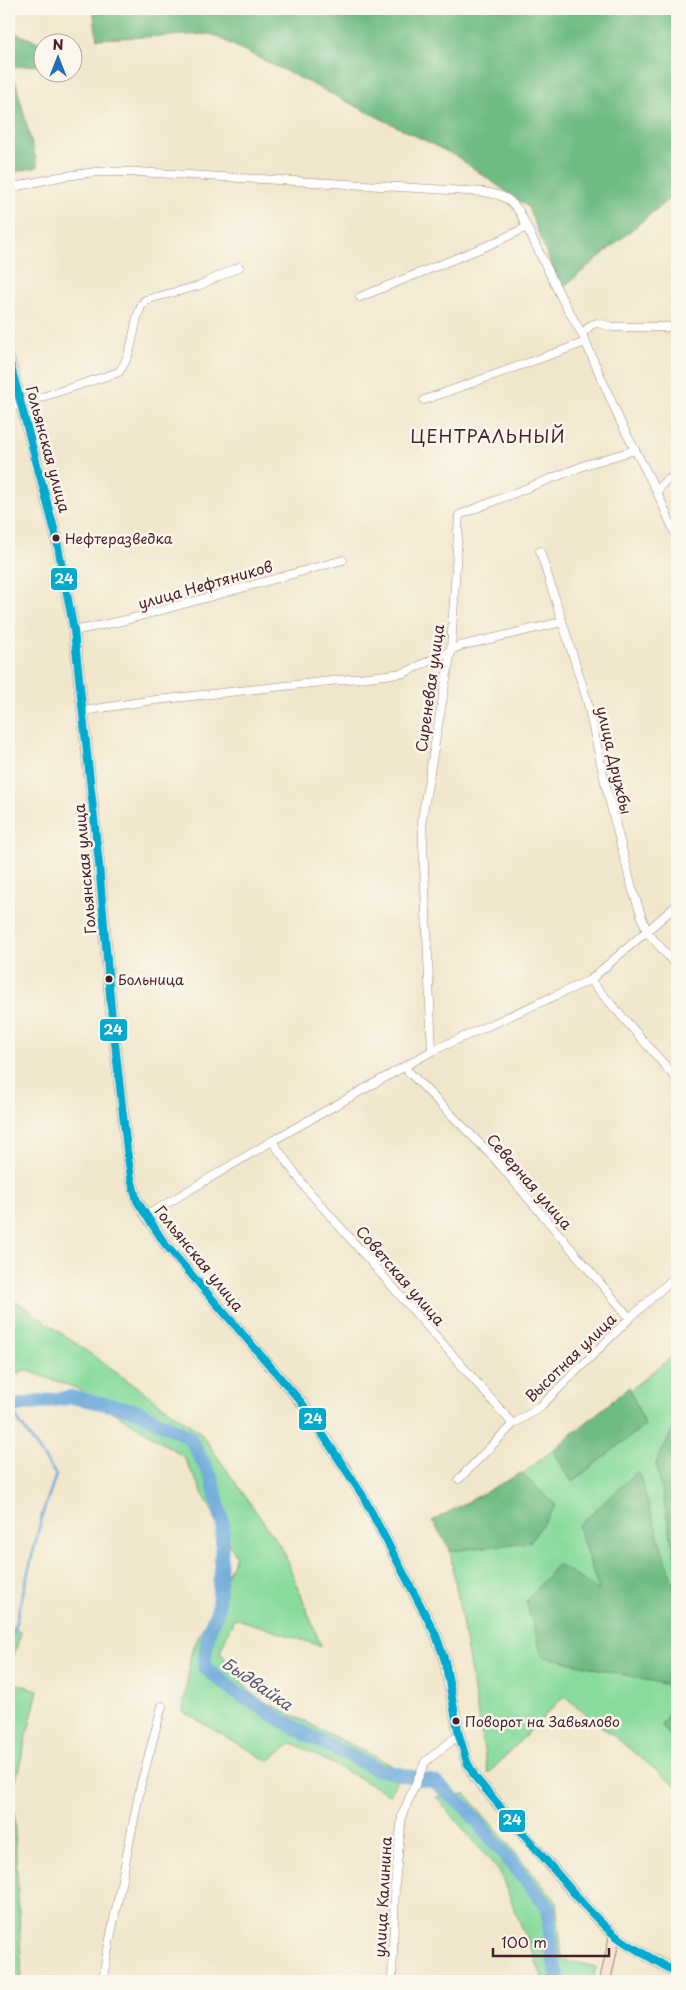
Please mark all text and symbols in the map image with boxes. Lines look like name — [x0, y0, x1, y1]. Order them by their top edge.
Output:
north arrow — [32, 32, 82, 82]
text: N — [52, 34, 64, 55]
street label: Гольянская улица — [21, 383, 77, 516]
district label: ЦЕНТРАЛЬНЫЙ — [410, 422, 566, 449]
place label: Нефтеразведка — [65, 528, 173, 549]
marker: Нефтеразведка — [51, 533, 61, 543]
street label: улица Нефтяников — [135, 554, 275, 614]
line badge: 24 — [50, 567, 78, 591]
text: 24 — [55, 568, 74, 589]
street label: Сиреневая улица — [409, 622, 449, 753]
street label: улица Дружбы — [591, 704, 639, 816]
street label: Гольянская улица — [67, 802, 101, 935]
place label: Больница — [118, 969, 184, 990]
marker: Больница — [104, 974, 114, 984]
line badge: 24 — [99, 1018, 128, 1042]
text: 24 — [104, 1019, 123, 1040]
street label: Северная улица — [482, 1128, 579, 1234]
street label: Гольянская улица — [150, 1200, 250, 1316]
street label: Советская улица — [351, 1220, 451, 1330]
street label: Высотная улица — [519, 1307, 621, 1407]
line badge: 24 — [298, 1407, 327, 1431]
text: 24 — [304, 1408, 323, 1429]
water label: Быдвайка — [218, 1651, 299, 1716]
place label: Поворот на Завьялово — [465, 1711, 620, 1732]
marker: Поворот на Завьялово — [451, 1716, 461, 1726]
line badge: 24 — [498, 1809, 526, 1833]
text: 24 — [503, 1809, 522, 1830]
street label: улица Калинина — [367, 1835, 397, 1958]
scale bar — [493, 1925, 610, 1957]
text: 100 m — [501, 1930, 547, 1953]

